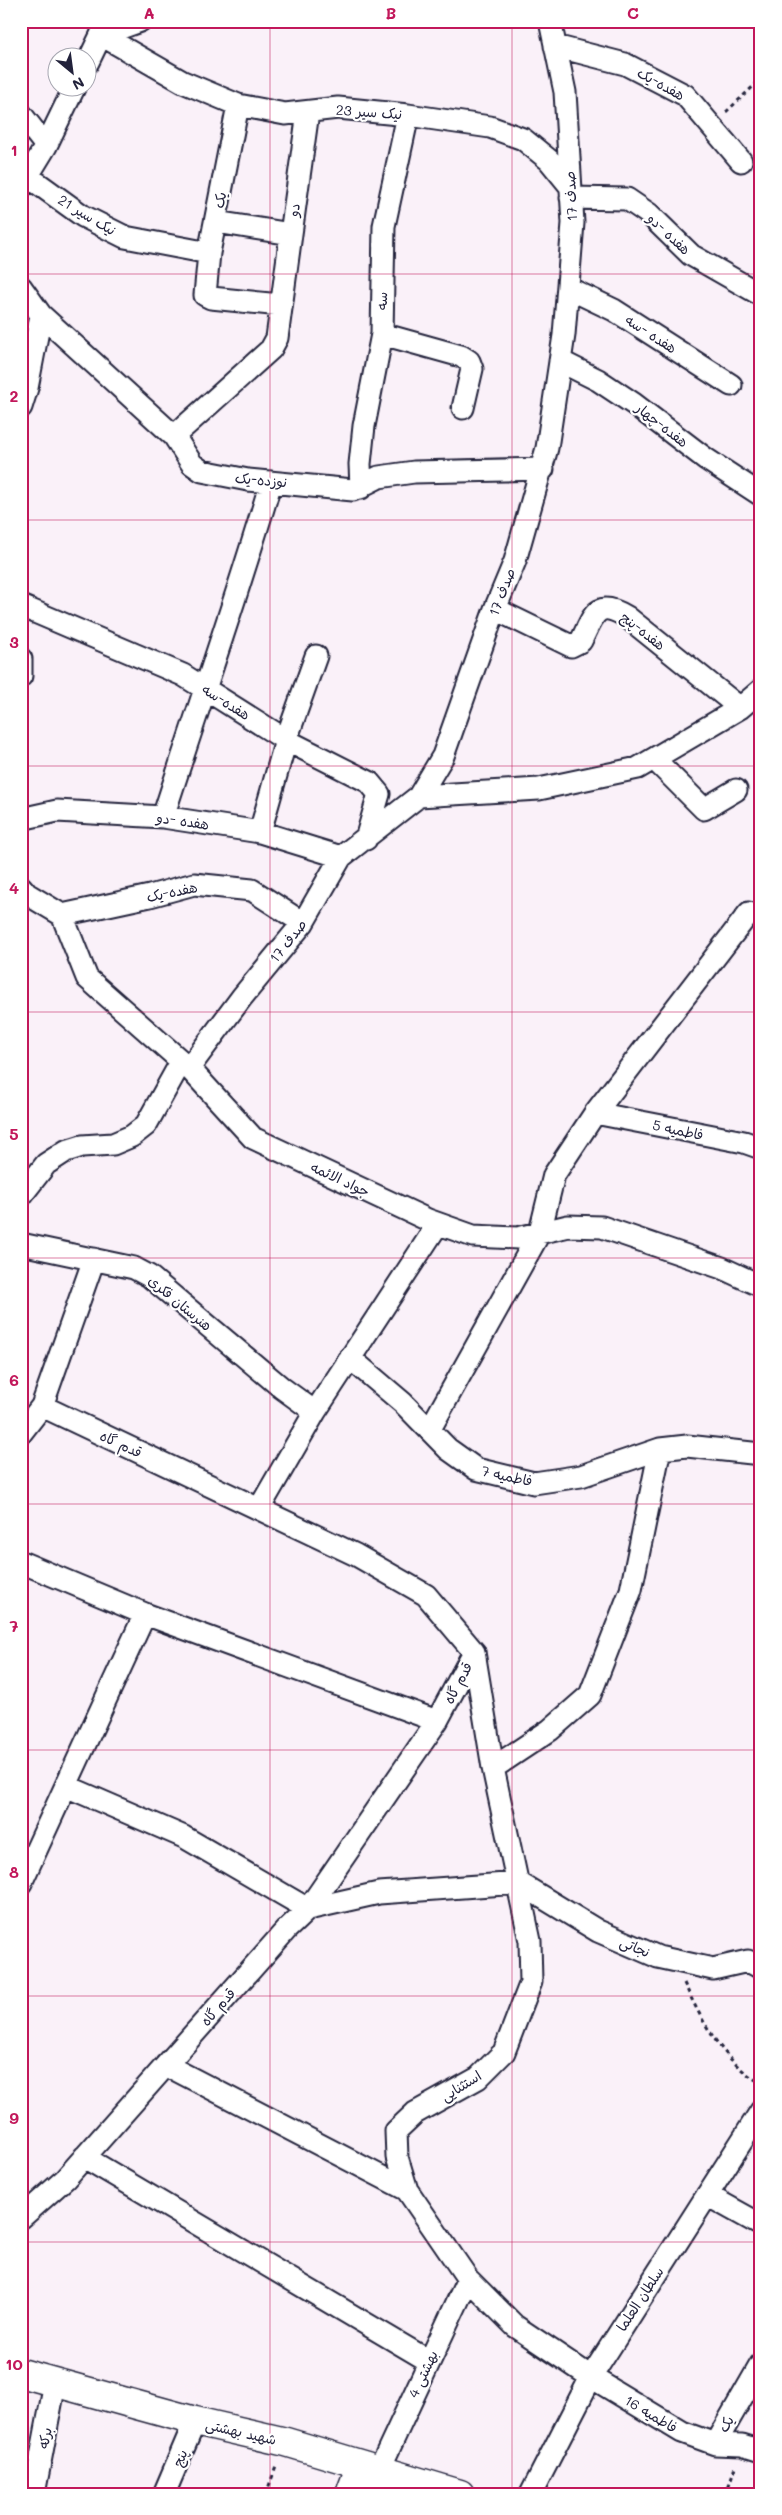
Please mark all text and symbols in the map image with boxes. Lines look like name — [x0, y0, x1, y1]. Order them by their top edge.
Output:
text: A — [143, 2, 155, 23]
text: B — [386, 2, 396, 23]
text: C — [627, 2, 639, 23]
north arrow — [48, 48, 98, 98]
street label: هفده-یک — [634, 63, 688, 104]
text: N — [69, 73, 88, 95]
street label: نیک سیر 23 — [335, 100, 403, 123]
text: 1 — [10, 139, 18, 160]
street label: صدف 17 — [560, 171, 581, 221]
street label: نیک سیر 21 — [55, 190, 120, 239]
street label: یک — [209, 190, 230, 210]
street label: دو — [283, 202, 304, 219]
street label: هفده -دو — [643, 208, 695, 259]
street label: سه — [372, 292, 391, 310]
street label: هفده -سه — [622, 310, 681, 357]
text: 2 — [10, 385, 19, 406]
street label: هفده-چهار — [631, 397, 693, 452]
street label: نوزده-یک — [234, 468, 288, 491]
street label: صدف 17 — [484, 565, 519, 619]
street label: هفده-پنج — [616, 607, 670, 655]
text: 3 — [9, 631, 19, 652]
street label: هفده-سه — [199, 679, 254, 724]
street label: هفده -دو — [155, 807, 211, 834]
text: 4 — [9, 877, 19, 898]
street label: هفده-یک — [145, 877, 199, 906]
street label: صدف 17 — [265, 915, 310, 966]
street label: فاطمیه 5 — [651, 1115, 705, 1144]
text: 5 — [9, 1123, 19, 1144]
street label: جواد الائمه — [307, 1157, 373, 1201]
street label: هنرستان فکری — [145, 1270, 216, 1335]
text: 6 — [9, 1369, 19, 1390]
street label: قدم گاه — [96, 1426, 145, 1463]
street label: فاطمیه 7 — [480, 1461, 534, 1490]
text: 7 — [10, 1615, 19, 1636]
street label: قدم گاه — [439, 1659, 478, 1708]
text: 8 — [9, 1861, 19, 1882]
street label: نجاتی — [617, 1932, 653, 1961]
street label: قدم گاه — [196, 1984, 241, 2031]
street label: استثنایی — [437, 2066, 485, 2105]
text: 9 — [9, 2107, 19, 2128]
street label: سلطان العلما — [612, 2263, 668, 2335]
street label: بهشتی 4 — [403, 2347, 442, 2401]
text: 10 — [5, 2353, 23, 2374]
street label: فاطمیه 16 — [621, 2390, 681, 2437]
street label: یک — [713, 2412, 738, 2436]
street label: شهید بهشتی — [204, 2414, 278, 2449]
street label: برکه — [33, 2426, 56, 2450]
street label: پنج — [168, 2446, 192, 2470]

